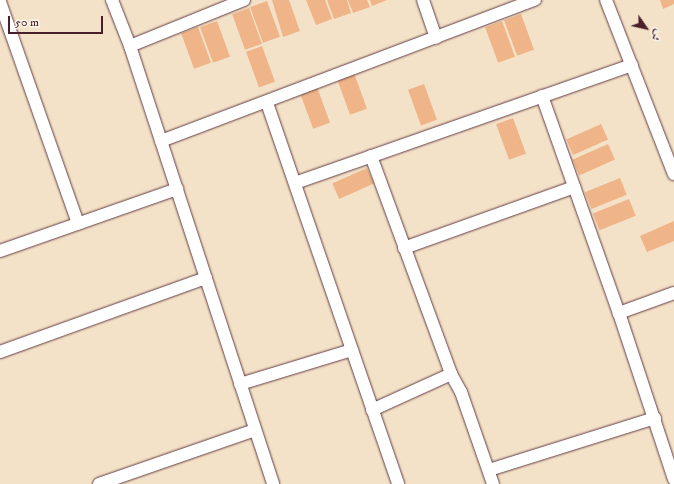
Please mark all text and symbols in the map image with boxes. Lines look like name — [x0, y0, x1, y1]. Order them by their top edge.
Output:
scale bar — [10, 8, 105, 34]
north arrow — [626, 8, 666, 48]
text: 50 m — [15, 15, 39, 30]
text: ش — [647, 26, 665, 43]

